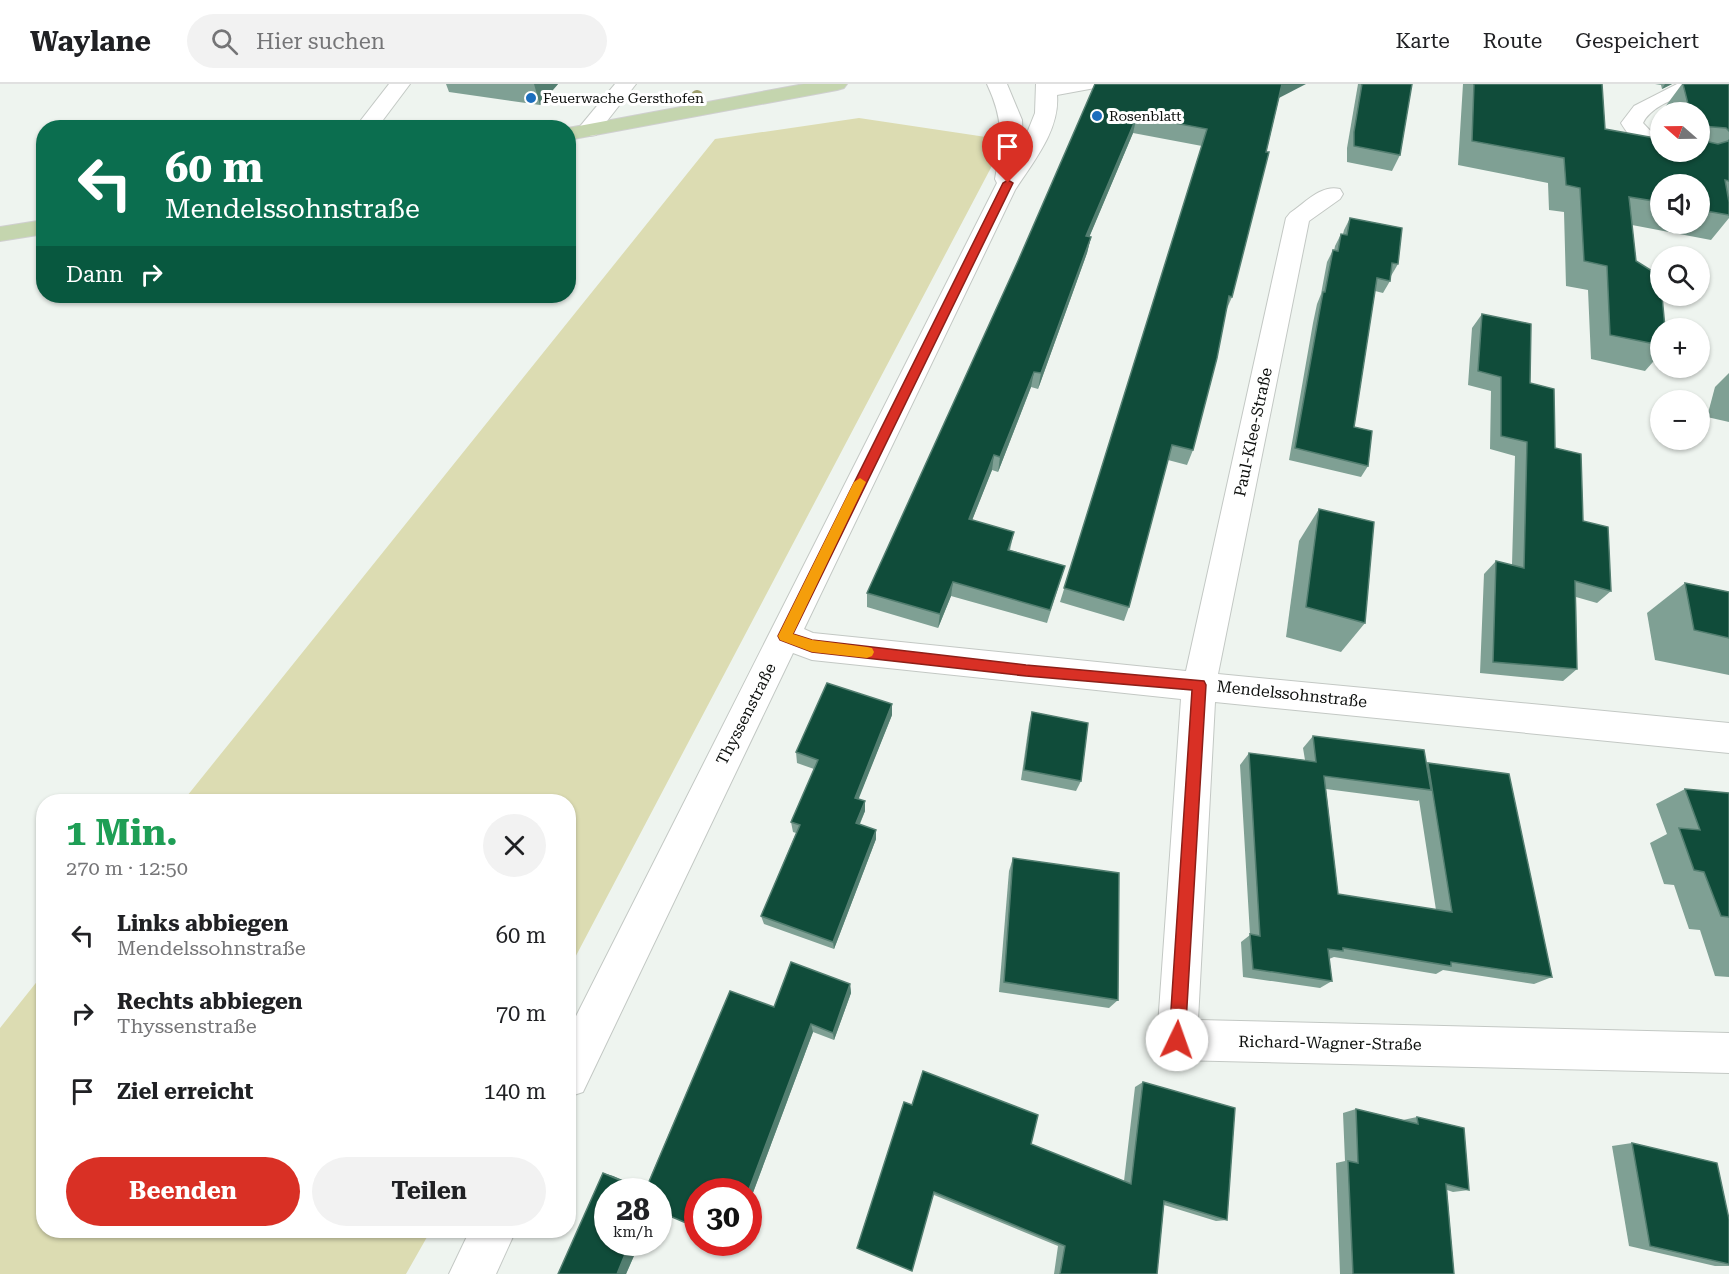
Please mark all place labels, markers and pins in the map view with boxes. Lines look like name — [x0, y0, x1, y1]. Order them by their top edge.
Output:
place label: Feuerwache Gersthofen — [543, 90, 704, 106]
marker: Feuerwache Gersthofen — [524, 91, 538, 105]
place label: Rosenblatt — [1109, 108, 1182, 124]
marker: Rosenblatt — [1090, 109, 1104, 123]
pin — [982, 121, 1033, 183]

